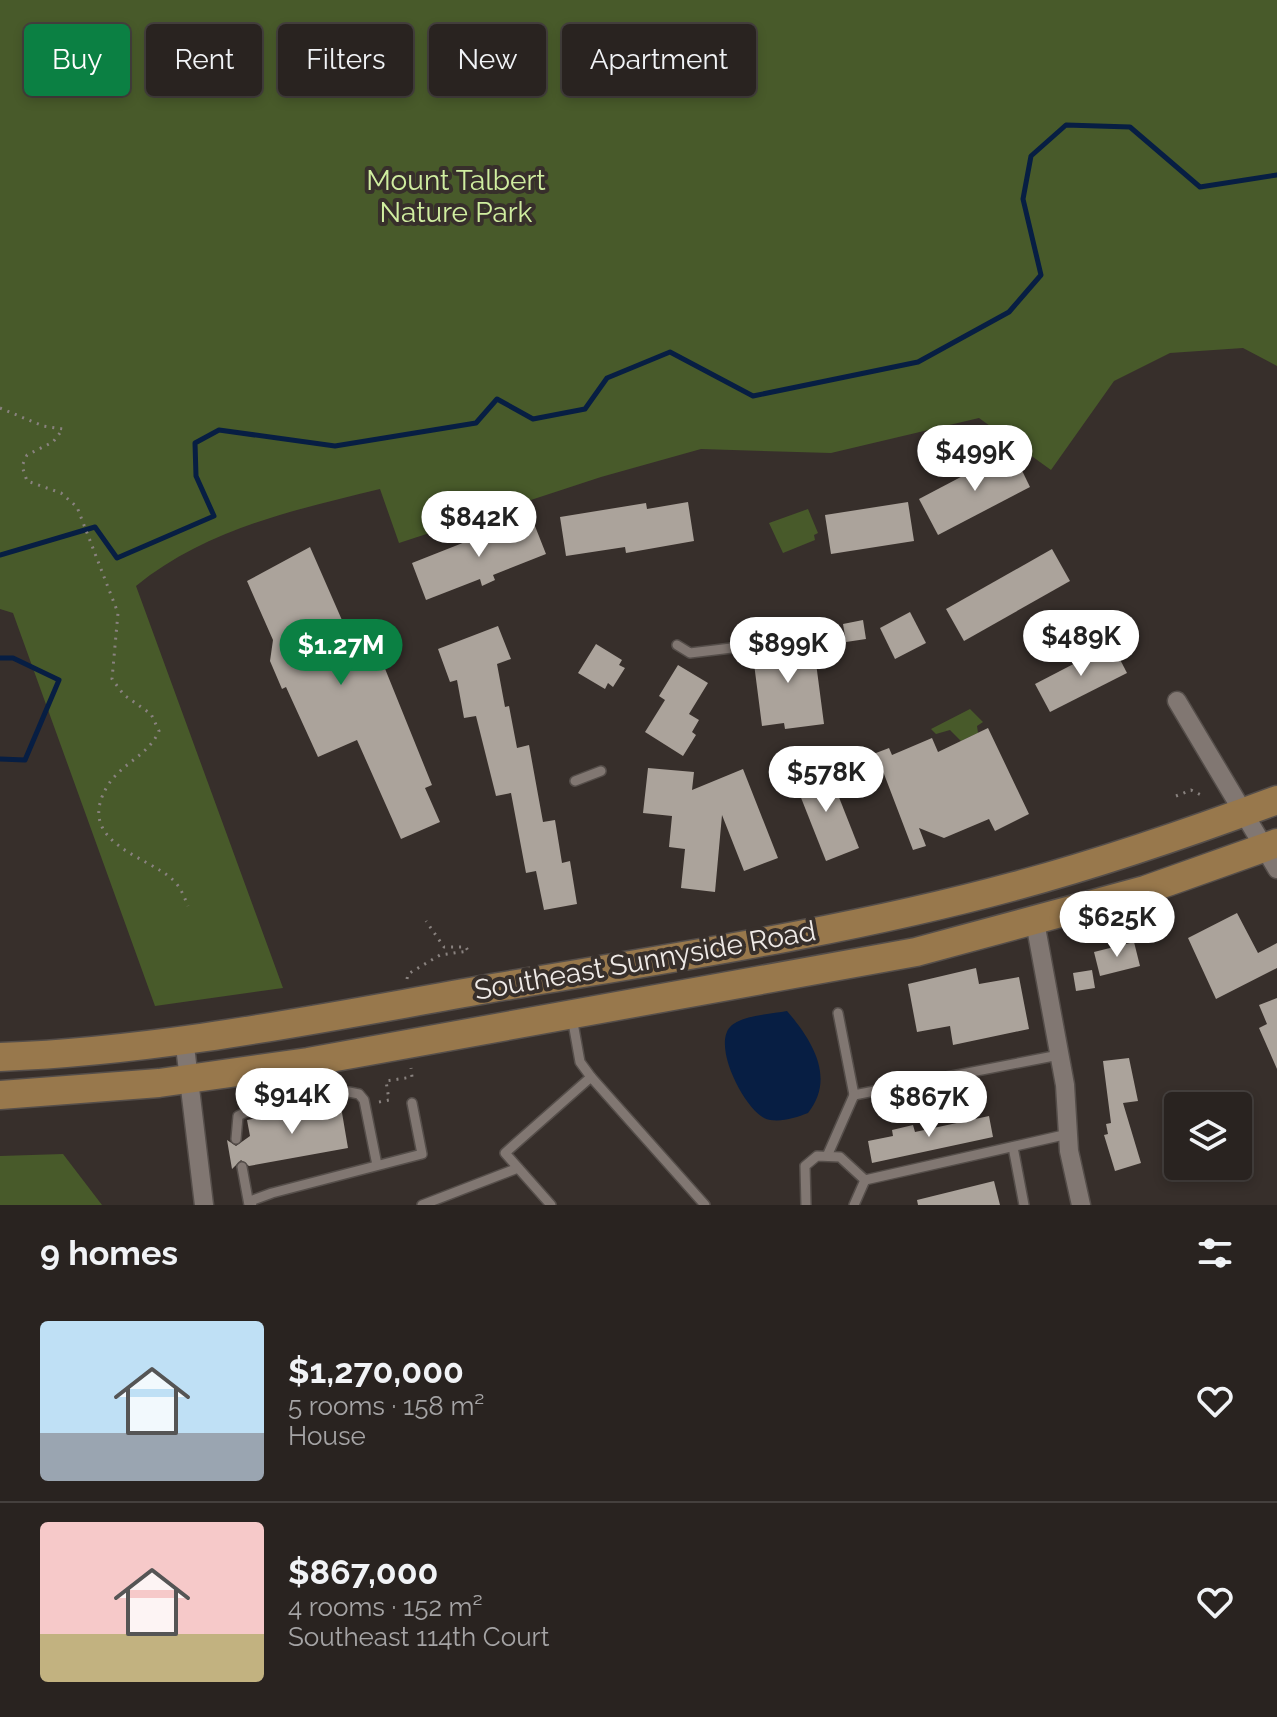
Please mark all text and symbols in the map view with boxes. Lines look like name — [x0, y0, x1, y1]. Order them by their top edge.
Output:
chip: Buy — [24, 24, 130, 96]
chip: Rent — [146, 24, 262, 96]
chip: Filters — [278, 24, 413, 96]
chip: New — [429, 24, 546, 96]
chip: Apartment — [562, 24, 756, 96]
park label: Mount Talbert Nature Park — [366, 164, 546, 229]
pin: $499K — [919, 425, 1031, 493]
text: $499K — [935, 436, 1015, 466]
pin: $842K — [423, 491, 535, 559]
text: $842K — [439, 502, 519, 532]
pin: $489K — [1025, 610, 1137, 678]
pin: $899K — [732, 617, 844, 685]
pin: $1.27M — [276, 619, 406, 687]
text: $489K — [1041, 621, 1121, 651]
text: $899K — [748, 628, 828, 658]
text: $1.27M — [298, 630, 384, 660]
pin: $578K — [770, 746, 882, 814]
text: $578K — [787, 757, 865, 787]
pin: $625K — [1061, 891, 1173, 959]
text: $625K — [1078, 902, 1156, 932]
street label: Southeast Sunnyside Road — [472, 914, 818, 1007]
pin: $914K — [236, 1068, 348, 1136]
pin: $867K — [873, 1071, 985, 1139]
text: $914K — [254, 1079, 330, 1109]
text: $867K — [889, 1082, 969, 1112]
map controls — [1164, 1092, 1252, 1180]
button: layers — [1164, 1092, 1252, 1180]
icon: filters — [1193, 1231, 1237, 1275]
text: 9 homes — [40, 1233, 178, 1273]
text: $1,270,000 — [288, 1351, 464, 1391]
icon: home — [104, 1353, 200, 1449]
icon: heart — [1193, 1379, 1237, 1423]
text: 5 rooms · 158 m² — [288, 1391, 484, 1421]
text: House — [288, 1421, 366, 1451]
text: $867,000 — [288, 1552, 438, 1592]
icon: home — [104, 1554, 200, 1650]
icon: heart — [1193, 1580, 1237, 1624]
text: 4 rooms · 152 m² — [288, 1592, 483, 1622]
text: Southeast 114th Court — [288, 1622, 549, 1652]

